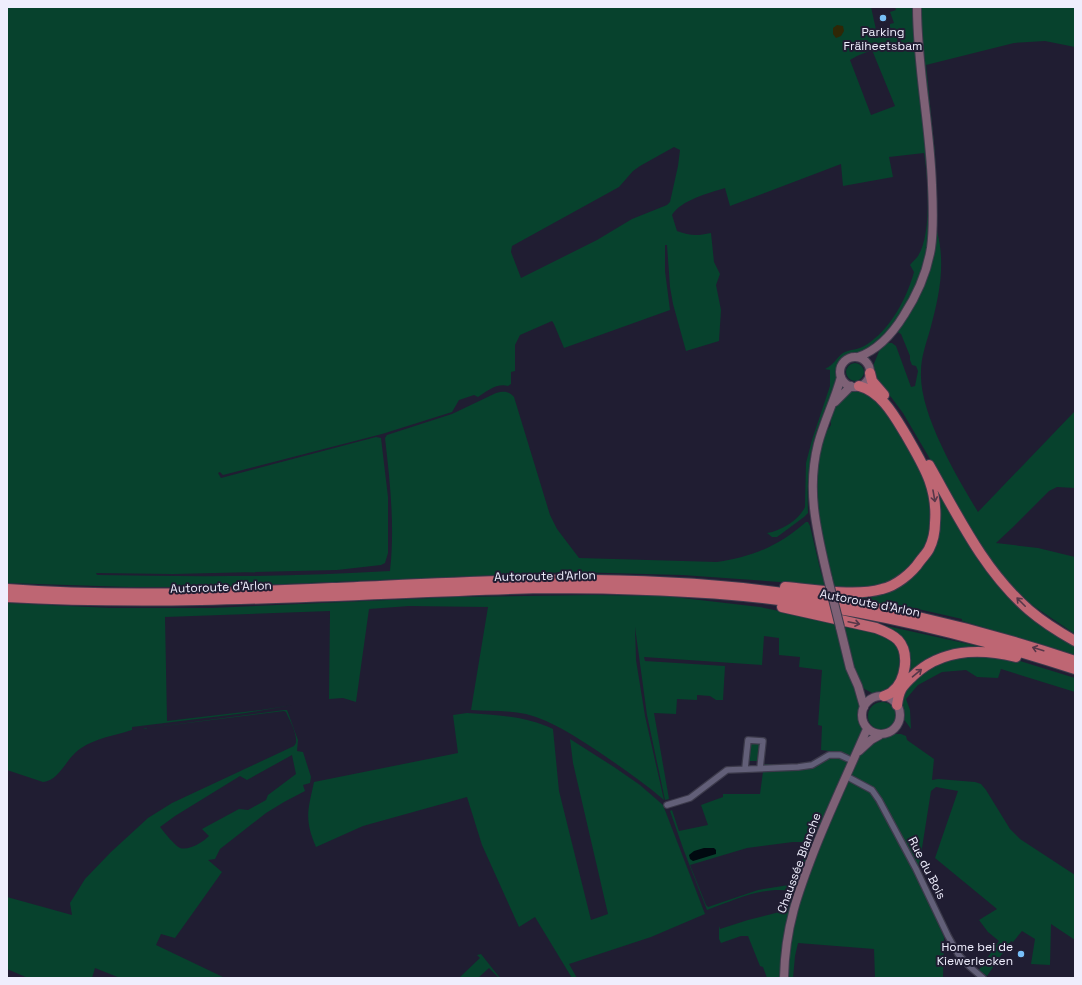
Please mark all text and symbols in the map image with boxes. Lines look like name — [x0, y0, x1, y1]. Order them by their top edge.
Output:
marker: Parking Fräiheetsbam — [878, 13, 888, 23]
place label: Parking Fräiheetsbam — [844, 24, 922, 54]
one-way arrow — [930, 489, 938, 502]
street label: Autoroute d'Arlon — [494, 567, 596, 585]
street label: Autoroute d'Arlon — [170, 577, 272, 597]
street label: Autoroute d'Arlon — [819, 585, 921, 621]
one-way arrow — [1016, 597, 1026, 607]
one-way arrow — [847, 619, 860, 627]
one-way arrow — [1032, 645, 1045, 652]
one-way arrow — [911, 668, 922, 677]
street label: Chaussée Blanche — [773, 811, 825, 915]
street label: Rue du Bois — [904, 834, 950, 902]
place label: Home bei de Kiewerlecken — [937, 939, 1013, 969]
marker: Home bei de Kiewerlecken — [1016, 949, 1026, 959]

